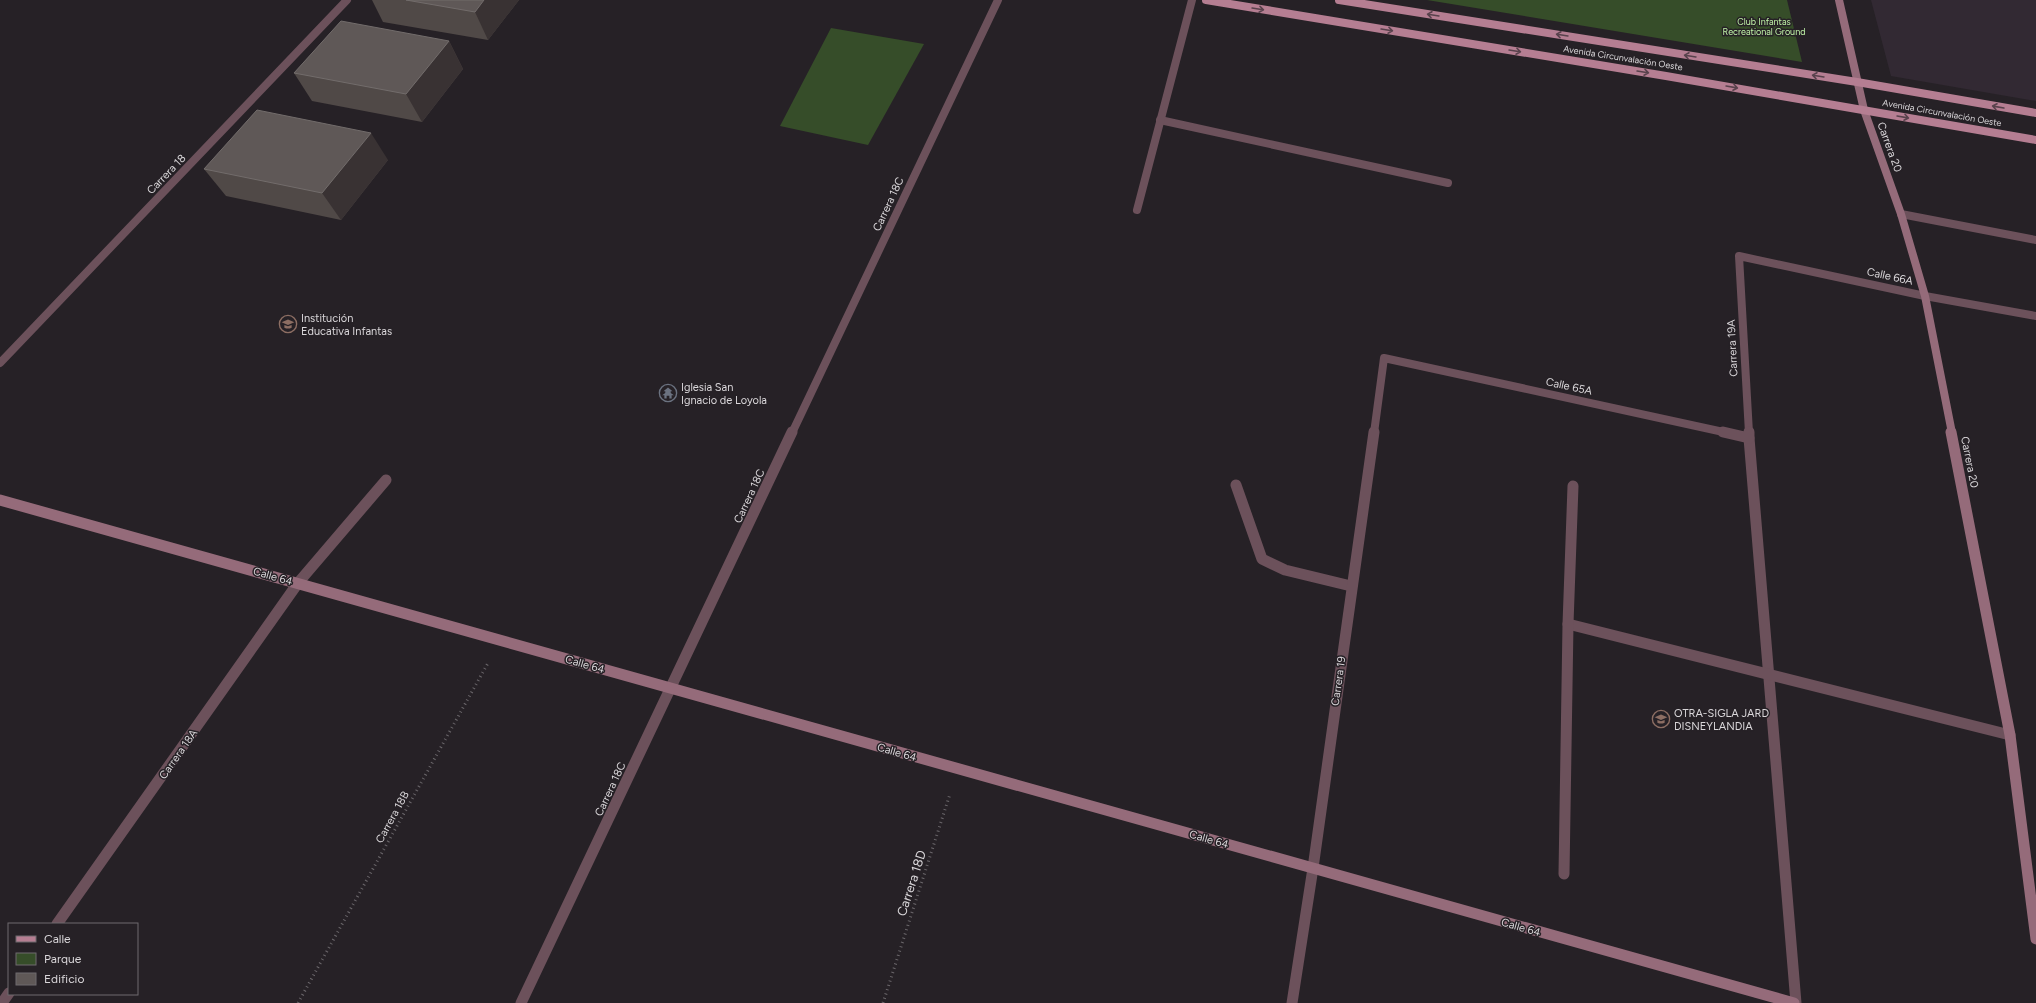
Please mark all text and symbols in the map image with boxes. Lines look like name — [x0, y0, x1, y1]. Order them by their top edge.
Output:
one-way arrow — [1251, 5, 1264, 13]
one-way arrow — [1427, 11, 1440, 19]
park label: Club Infantas Recreational Ground — [1723, 16, 1805, 37]
one-way arrow — [1380, 26, 1393, 34]
one-way arrow — [1556, 31, 1569, 39]
street label: Avenida Circunvalación Oeste — [1563, 43, 1684, 72]
one-way arrow — [1508, 47, 1521, 55]
one-way arrow — [1684, 52, 1697, 60]
one-way arrow — [1636, 68, 1649, 76]
one-way arrow — [1812, 72, 1825, 80]
one-way arrow — [1725, 83, 1738, 91]
street label: Avenida Circunvalación Oeste — [1882, 97, 2003, 128]
one-way arrow — [1991, 102, 2004, 110]
one-way arrow — [1896, 113, 1909, 121]
street label: Carrera 20 — [1874, 120, 1905, 174]
street label: Carrera 18 — [144, 152, 189, 197]
street label: Carrera 18C — [870, 175, 907, 233]
street label: Calle 66A — [1866, 265, 1915, 288]
place label: Institución Educativa Infantas — [301, 312, 392, 338]
school or university icon: Institución Educativa Infantas — [278, 314, 298, 334]
street label: Carrera 19A — [1724, 319, 1740, 377]
street label: Calle 65A — [1545, 375, 1594, 398]
place label: Iglesia San Ignacio de Loyola — [681, 381, 767, 407]
temple icon: Iglesia San Ignacio de Loyola — [658, 383, 678, 403]
street label: Carrera 20 — [1958, 435, 1981, 489]
street label: Carrera 18C — [731, 467, 768, 525]
street label: Calle 64 — [252, 565, 294, 588]
street label: Calle 64 — [564, 653, 606, 676]
street label: Carrera 19 — [1329, 656, 1348, 707]
place label: OTRA-SIGLA JARD DISNEYLANDIA — [1674, 707, 1769, 733]
school or university icon: OTRA-SIGLA JARD DISNEYLANDIA — [1651, 709, 1671, 729]
street label: Carrera 18A — [157, 726, 201, 782]
street label: Calle 64 — [876, 741, 918, 764]
street label: Carrera 18C — [592, 760, 629, 818]
street label: Carrera 18B — [373, 789, 412, 845]
street label: Calle 64 — [1188, 828, 1230, 851]
street label: Carrera 18D — [894, 848, 929, 918]
street label: Calle 64 — [1500, 916, 1542, 939]
legend — [8, 923, 138, 995]
text: Calle — [44, 932, 71, 946]
text: Parque — [44, 952, 82, 966]
text: Edificio — [44, 972, 84, 986]

